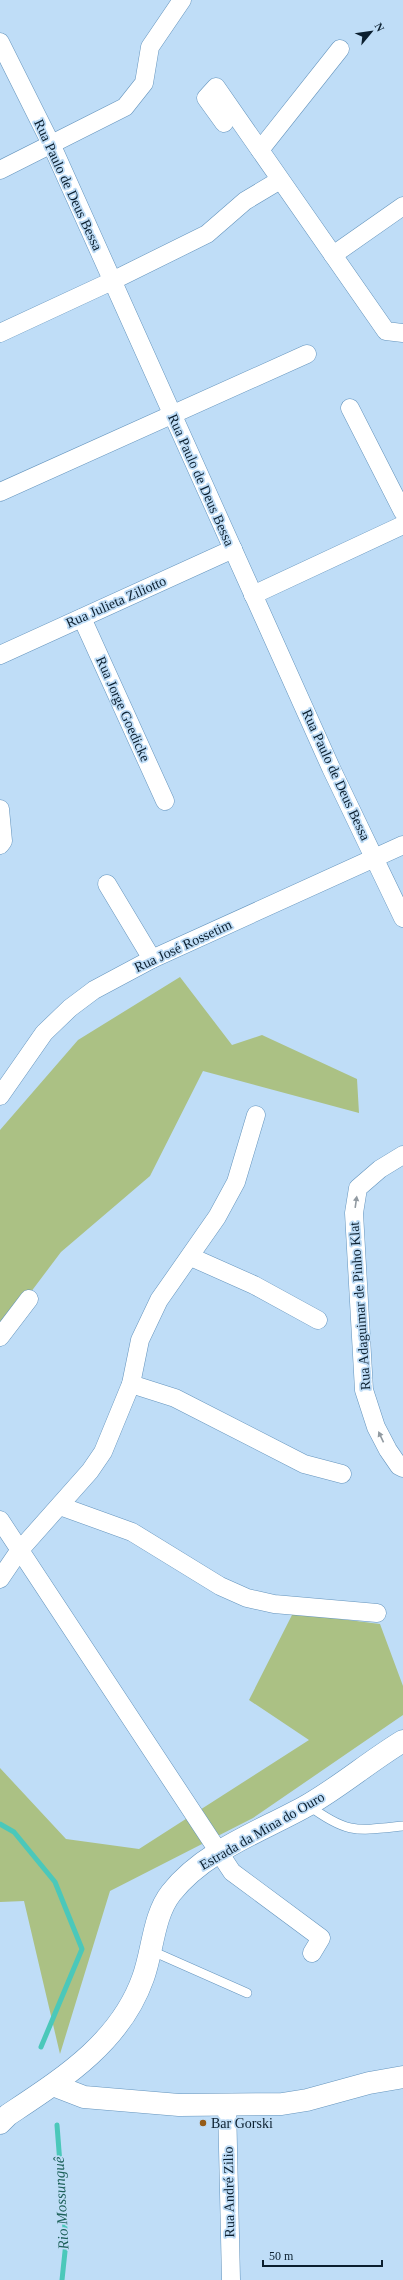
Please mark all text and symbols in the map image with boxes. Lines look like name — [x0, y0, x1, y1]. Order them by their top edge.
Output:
north arrow — [351, 12, 391, 52]
text: N — [373, 21, 387, 34]
street label: Rua Paulo de Deus Bessa — [31, 117, 105, 254]
street label: Rua Paulo de Deus Bessa — [165, 412, 237, 549]
street label: Rua Julieta Ziliotto — [64, 573, 168, 631]
street label: Rua Jorge Goedicke — [93, 654, 153, 764]
street label: Rua Paulo de Deus Bessa — [299, 707, 373, 844]
street label: Rua José Rossetim — [132, 917, 234, 975]
one-way arrow — [353, 1196, 359, 1208]
street label: Rua Adaguimar de Pinho Klat — [347, 1221, 373, 1391]
one-way arrow — [378, 1431, 384, 1442]
street label: Estrada da Mina do Ouro — [197, 1789, 327, 1873]
place label: Bar Gorski — [211, 2116, 273, 2131]
marker: Bar Gorski — [198, 2118, 208, 2128]
street label: Rua André Zilio — [221, 2146, 237, 2238]
water label: Rio Mossunguê — [51, 2156, 71, 2251]
scale bar — [263, 2242, 382, 2268]
text: 50 m — [269, 2249, 294, 2263]

